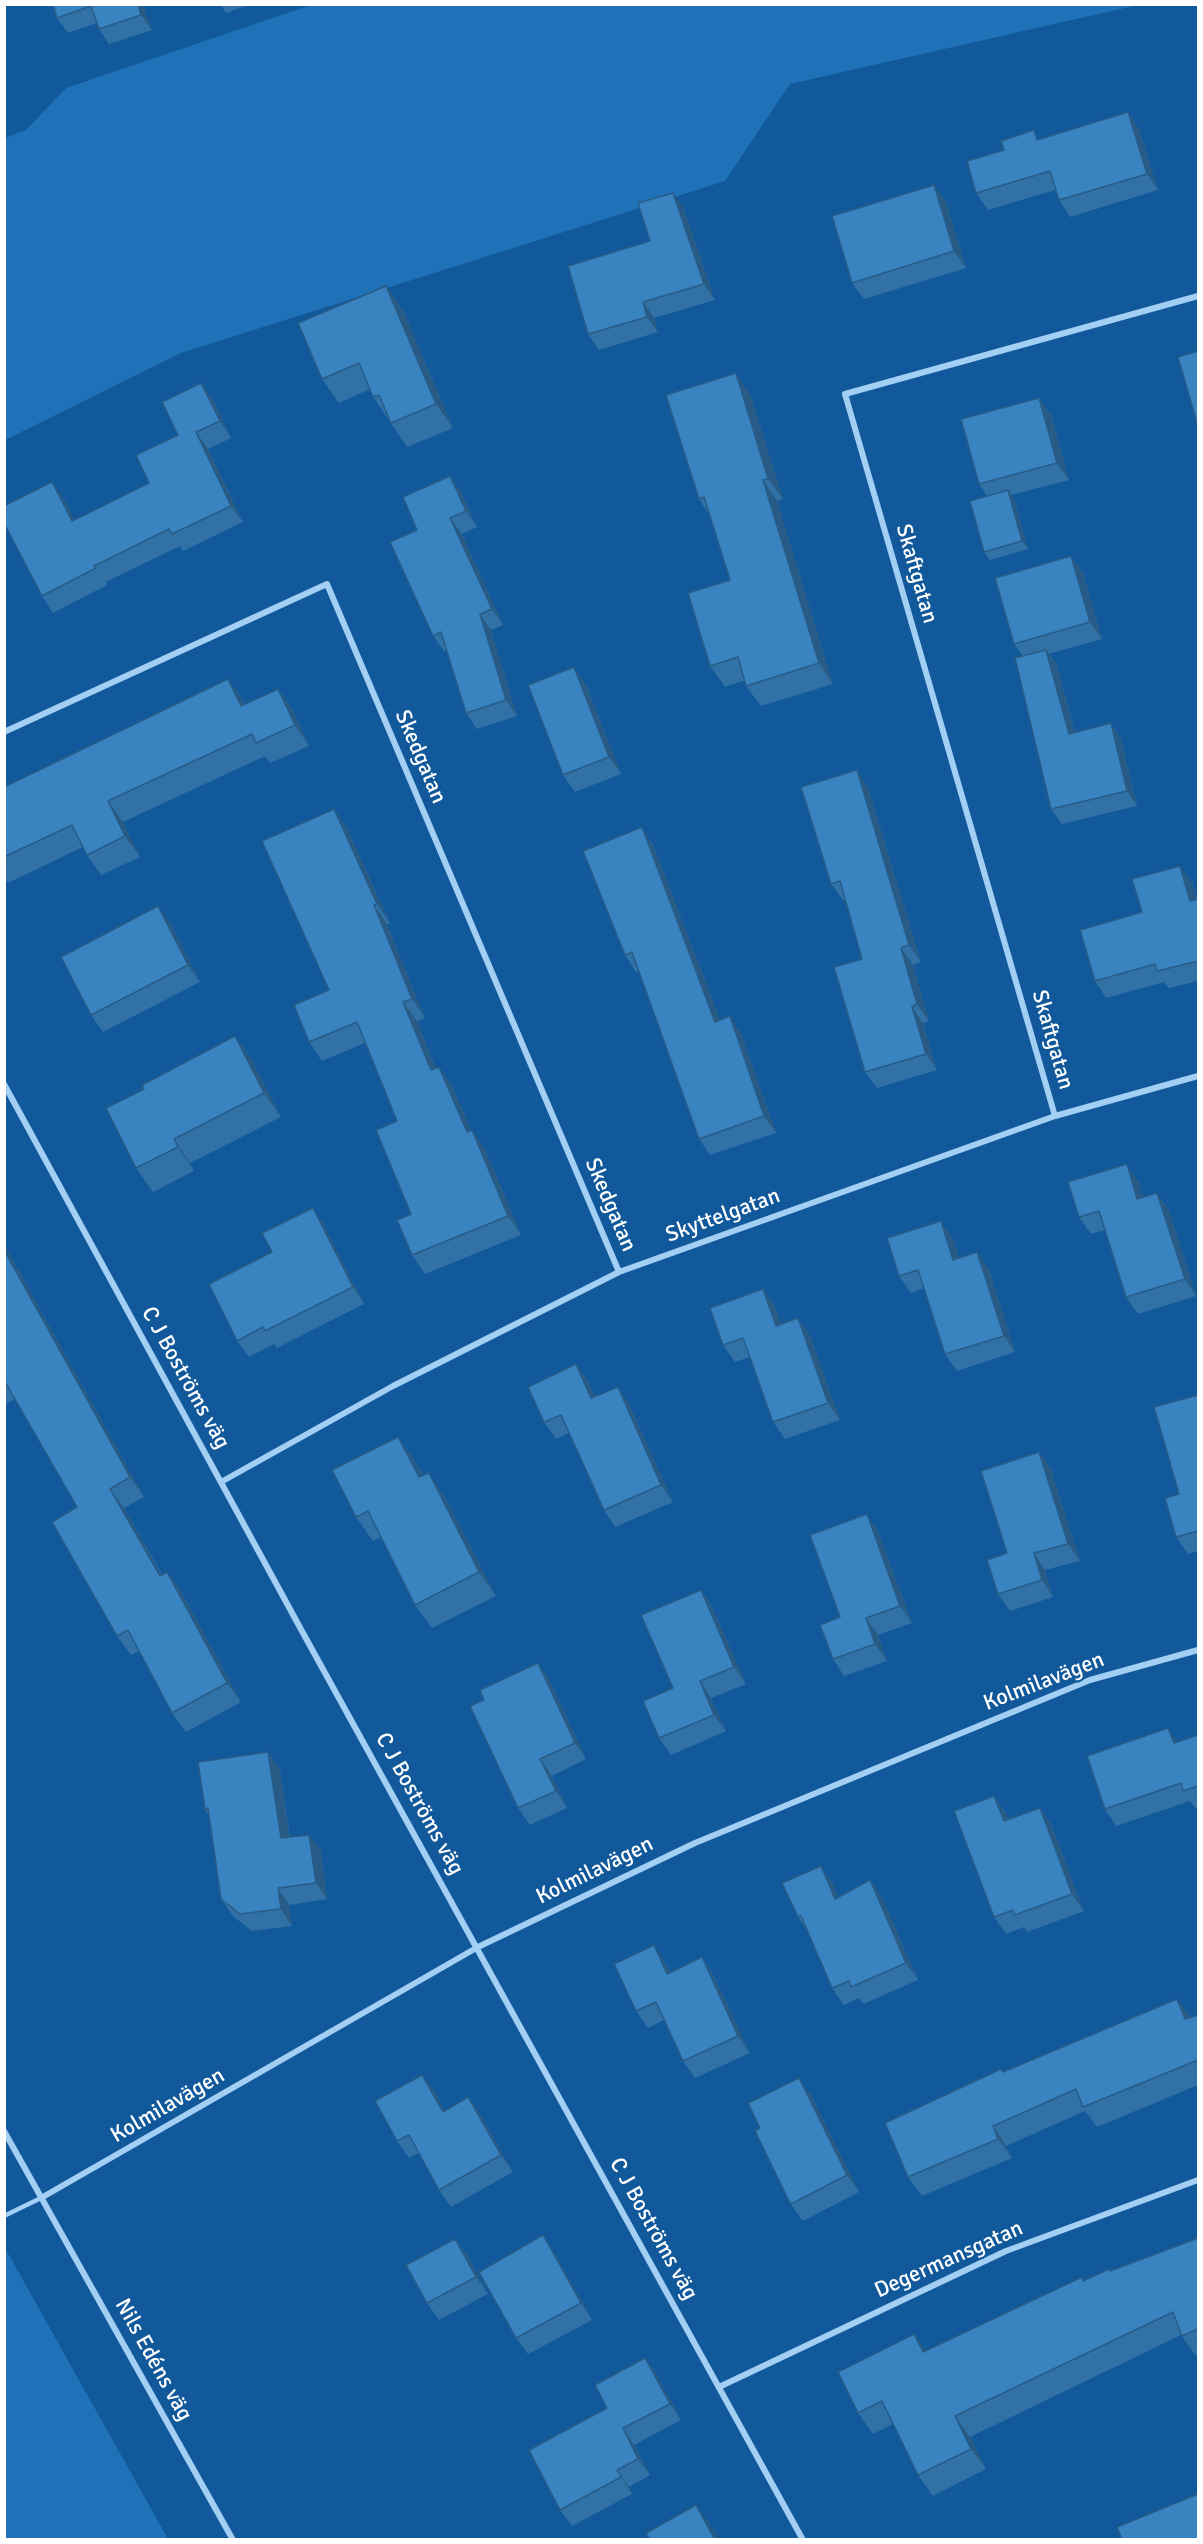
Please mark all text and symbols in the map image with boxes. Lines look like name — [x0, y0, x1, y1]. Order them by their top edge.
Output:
street label: Skaftgatan — [889, 521, 943, 627]
street label: Skedgatan — [389, 706, 451, 808]
street label: Skaftgatan — [1025, 987, 1079, 1093]
street label: Skedgatan — [579, 1154, 641, 1256]
street label: Skyttelgatan — [662, 1183, 784, 1249]
street label: C J Boströms väg — [135, 1302, 235, 1454]
street label: Kolmilavägen — [980, 1647, 1108, 1717]
street label: C J Boströms väg — [369, 1728, 469, 1880]
street label: Kolmilavägen — [532, 1831, 658, 1911]
street label: Kolmilavägen — [106, 2063, 230, 2149]
street label: C J Boströms väg — [603, 2153, 703, 2305]
street label: Degermansgatan — [871, 2215, 1027, 2305]
street label: Nils Edéns väg — [109, 2294, 197, 2426]

